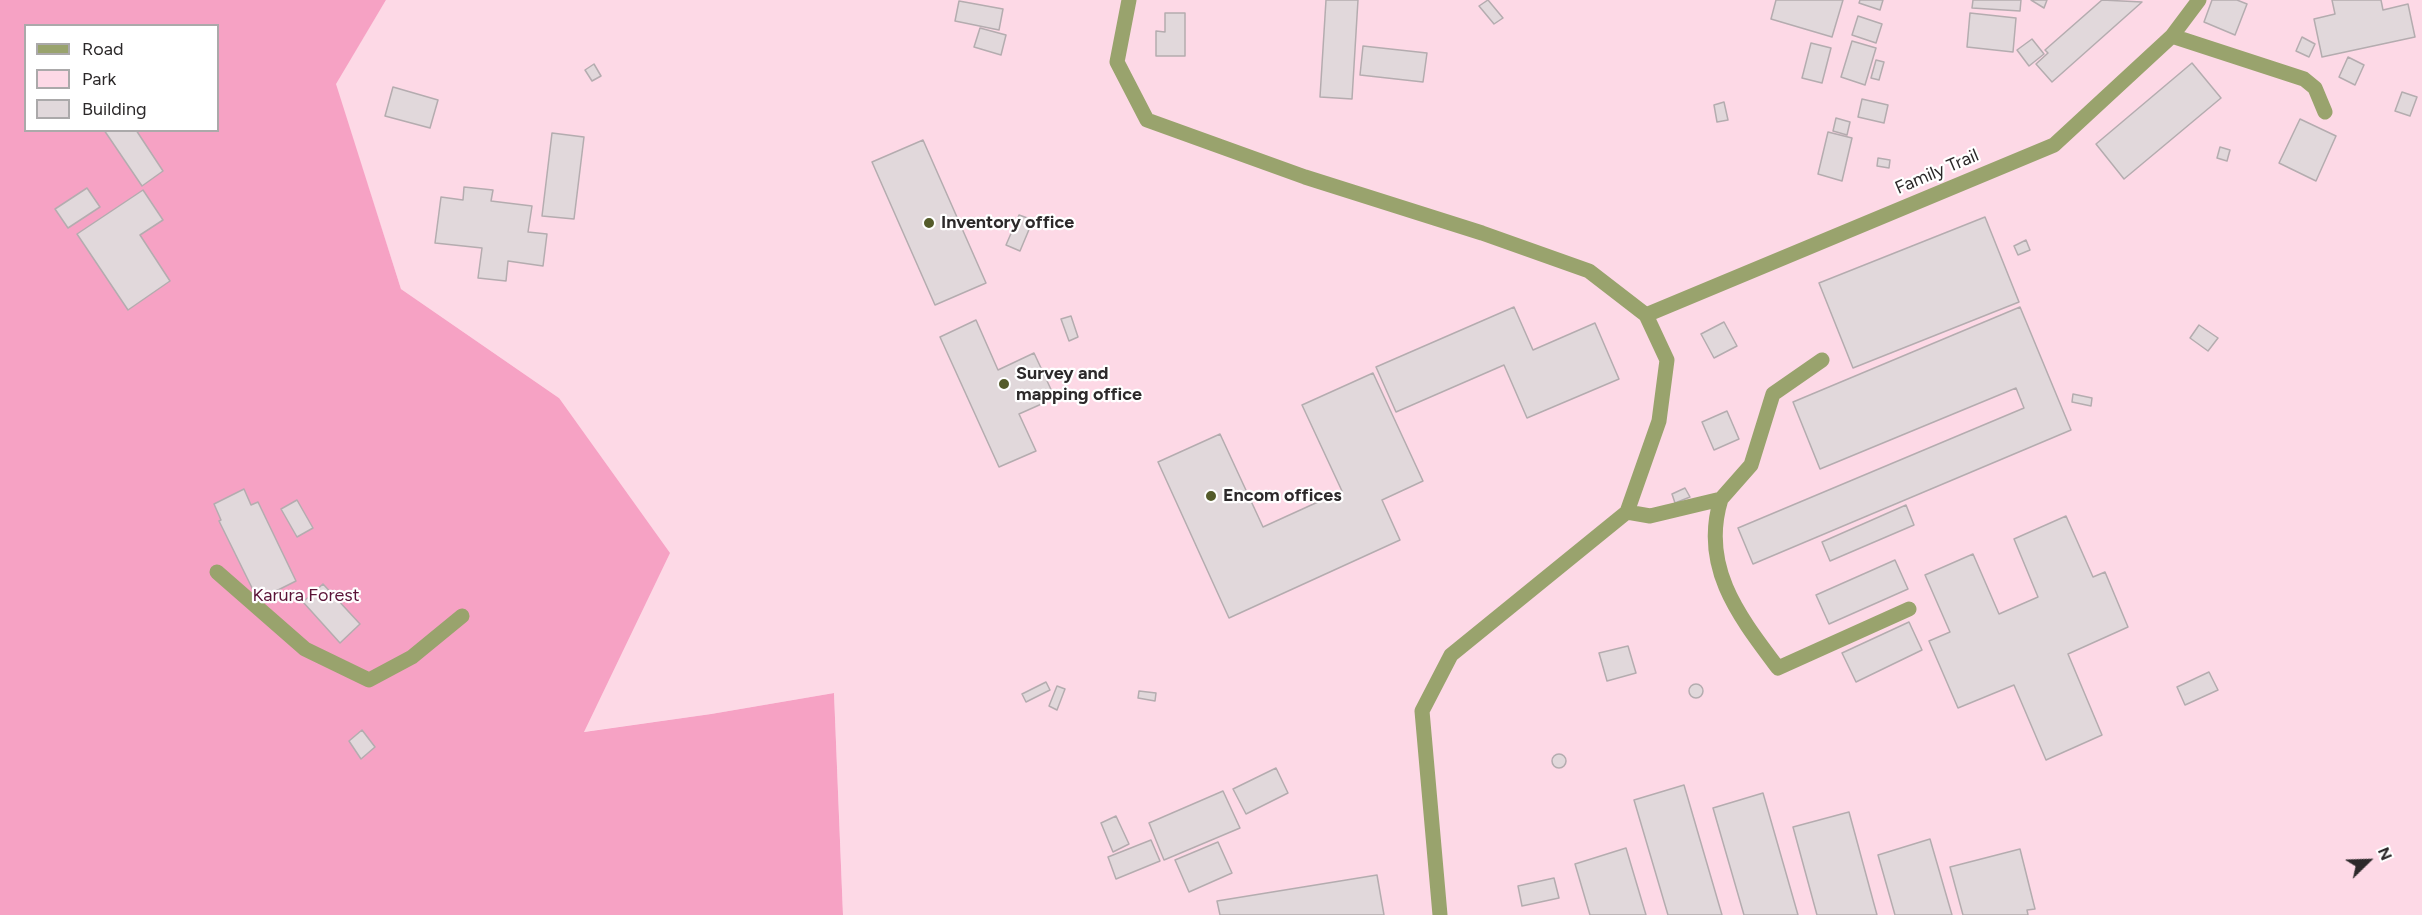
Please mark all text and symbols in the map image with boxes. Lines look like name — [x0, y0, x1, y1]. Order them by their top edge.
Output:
legend — [24, 24, 219, 132]
text: Road — [82, 38, 123, 60]
text: Park — [82, 68, 116, 90]
text: Building — [82, 98, 147, 120]
street label: Family Trail — [1892, 145, 1982, 199]
place label: Inventory office — [941, 212, 1074, 234]
marker: Inventory office — [922, 216, 936, 230]
place label: Survey and mapping office — [1016, 363, 1142, 406]
marker: Survey and mapping office — [997, 377, 1011, 391]
place label: Encom offices — [1223, 485, 1342, 507]
marker: Encom offices — [1204, 489, 1218, 503]
park label: Karura Forest — [252, 585, 360, 607]
north arrow — [2338, 831, 2398, 891]
text: N — [2374, 844, 2396, 863]

